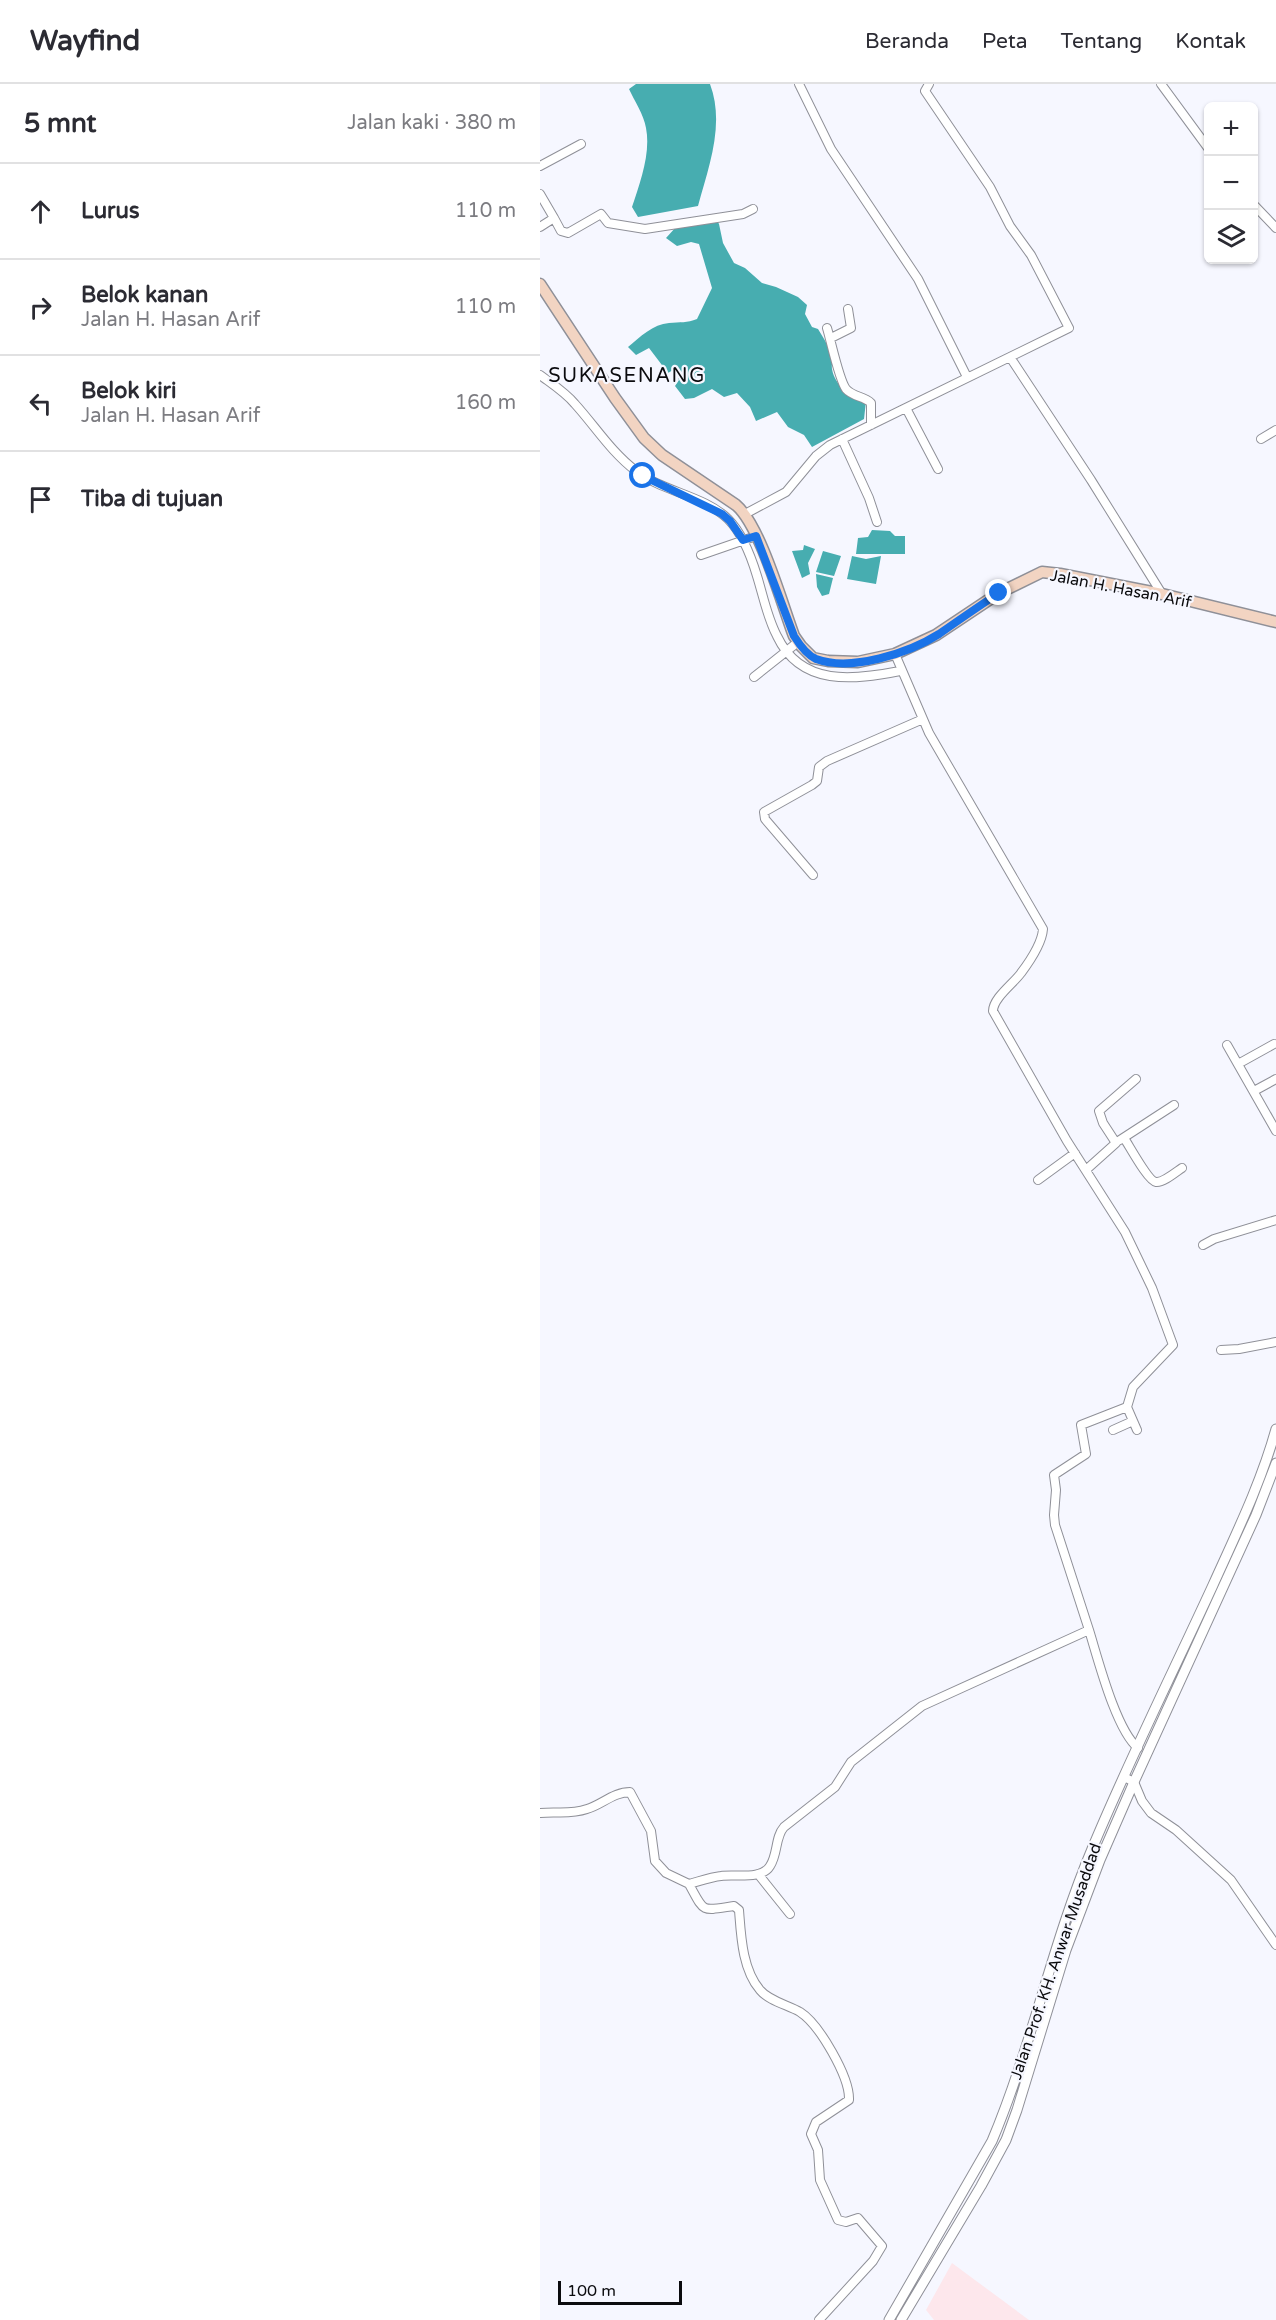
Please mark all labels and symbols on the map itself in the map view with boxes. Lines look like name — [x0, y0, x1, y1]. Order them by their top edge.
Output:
district label: SUKASENANG — [548, 364, 706, 388]
route start — [629, 462, 655, 488]
street label: Jalan H. Hasan Arif — [1048, 565, 1194, 613]
route end — [985, 579, 1011, 605]
street label: Jalan Prof. KH. Anwar Musaddad — [1006, 1840, 1106, 2082]
scale bar — [558, 2278, 682, 2306]

